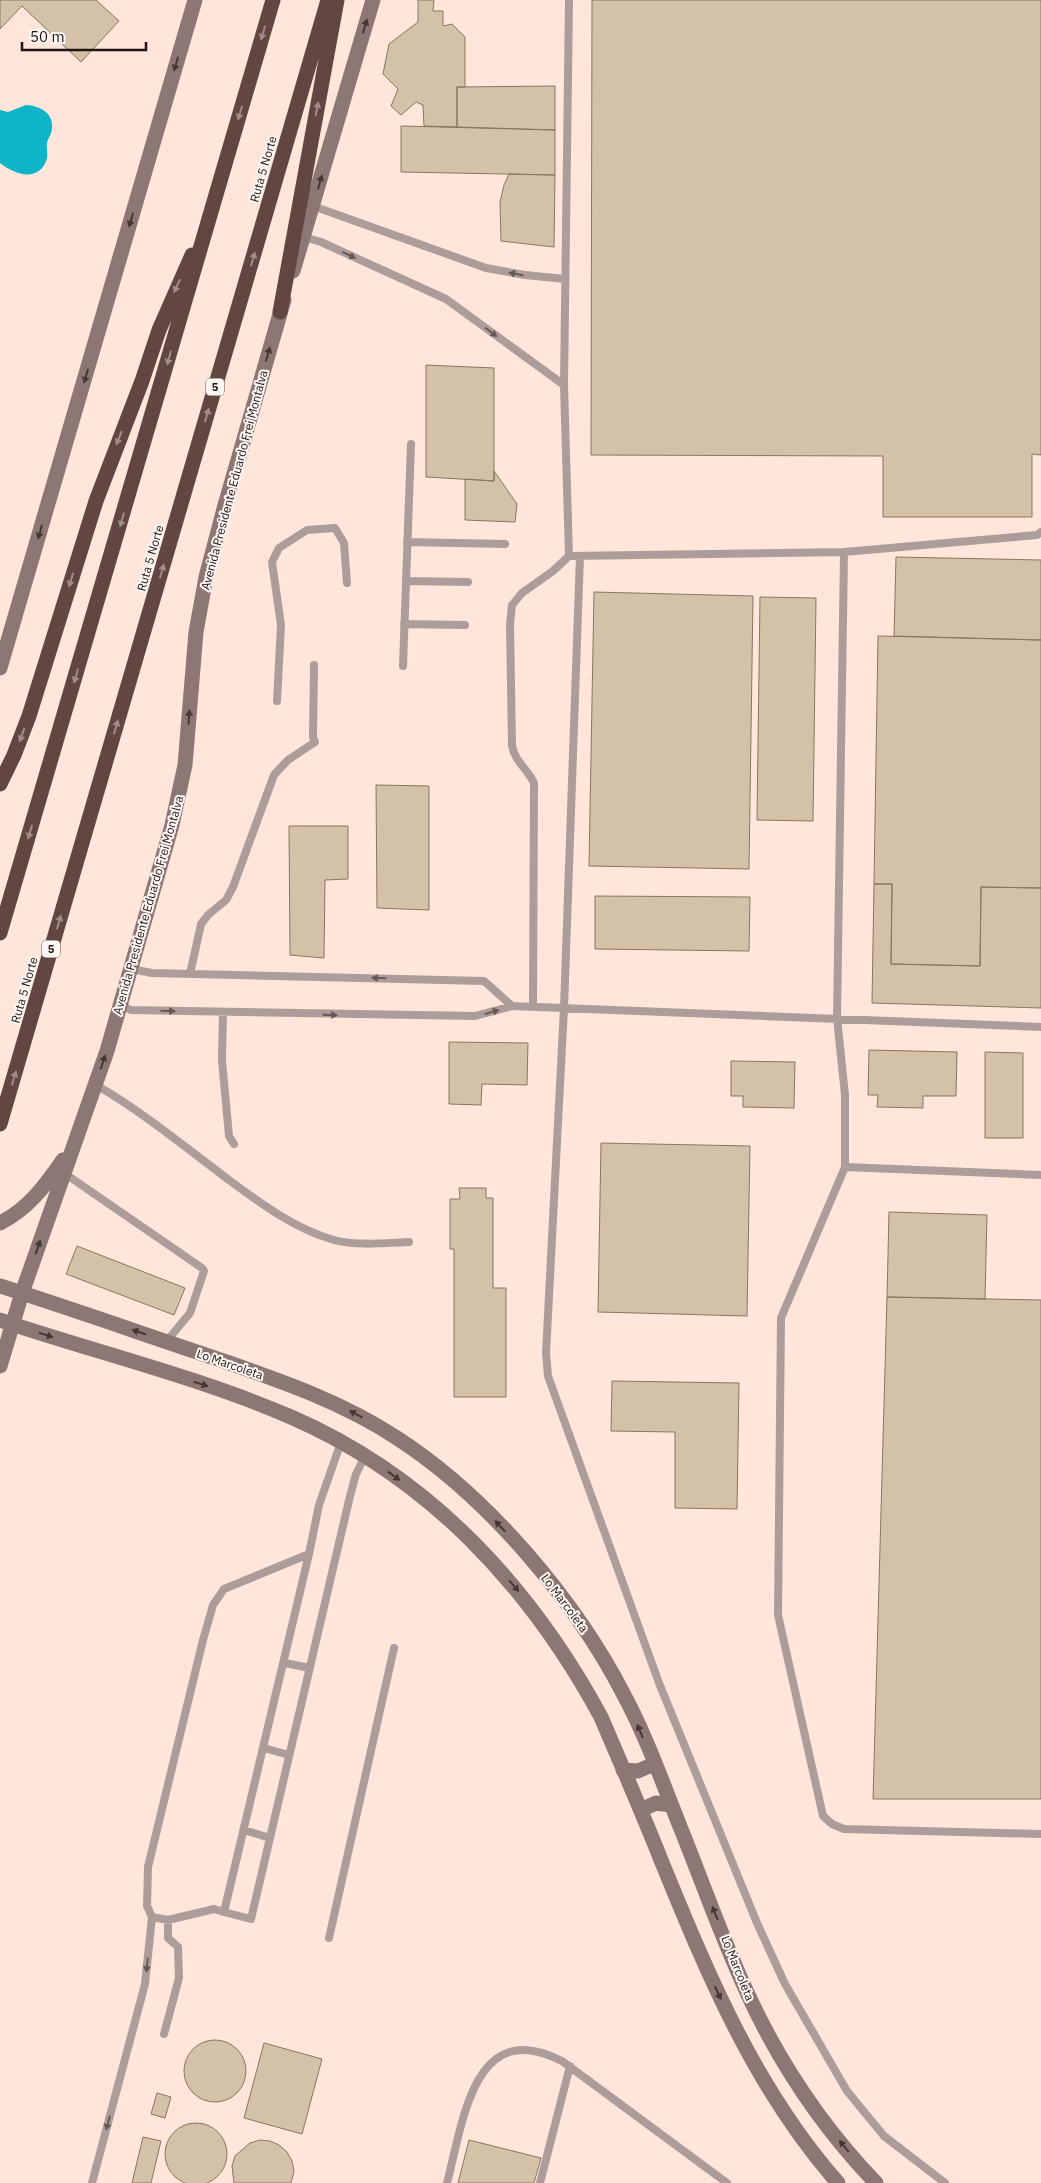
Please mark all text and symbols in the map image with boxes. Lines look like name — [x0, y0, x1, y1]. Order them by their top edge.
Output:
one-way arrow — [362, 18, 370, 33]
scale bar — [22, 20, 146, 52]
one-way arrow — [259, 26, 267, 41]
text: 50 m — [30, 27, 65, 46]
one-way arrow — [172, 56, 180, 71]
one-way arrow — [314, 101, 322, 117]
one-way arrow — [236, 105, 244, 120]
street label: Ruta 5 Norte — [246, 134, 280, 204]
one-way arrow — [316, 174, 324, 189]
one-way arrow — [127, 212, 135, 227]
one-way arrow — [249, 251, 257, 266]
one-way arrow — [342, 251, 356, 259]
one-way arrow — [508, 269, 524, 277]
one-way arrow — [173, 279, 181, 293]
one-way arrow — [484, 327, 497, 338]
one-way arrow — [264, 346, 272, 362]
one-way arrow — [165, 351, 173, 366]
one-way arrow — [82, 368, 90, 383]
street label: Avenida Presidente Eduardo Frei Montalva — [197, 368, 271, 592]
road number: 5 — [206, 378, 224, 396]
one-way arrow — [204, 407, 212, 422]
one-way arrow — [115, 431, 123, 445]
one-way arrow — [117, 513, 125, 528]
street label: Ruta 5 Norte — [133, 523, 167, 593]
one-way arrow — [36, 524, 44, 539]
one-way arrow — [158, 563, 166, 578]
one-way arrow — [66, 573, 74, 588]
one-way arrow — [71, 669, 79, 684]
one-way arrow — [185, 709, 193, 725]
one-way arrow — [112, 719, 120, 734]
one-way arrow — [18, 728, 26, 743]
street label: Avenida Presidente Eduardo Frei Montalva — [109, 793, 187, 1016]
one-way arrow — [25, 825, 33, 840]
one-way arrow — [56, 914, 64, 929]
road number: 5 — [42, 941, 60, 958]
street label: Ruta 5 Norte — [7, 955, 41, 1025]
one-way arrow — [371, 974, 387, 982]
one-way arrow — [160, 1007, 176, 1015]
one-way arrow — [485, 1007, 500, 1015]
one-way arrow — [323, 1011, 339, 1019]
one-way arrow — [100, 1054, 108, 1069]
one-way arrow — [10, 1070, 18, 1085]
one-way arrow — [35, 1240, 42, 1255]
one-way arrow — [131, 1328, 146, 1335]
one-way arrow — [39, 1331, 54, 1339]
street label: Lo Marcoleta — [195, 1346, 266, 1383]
one-way arrow — [194, 1381, 209, 1389]
one-way arrow — [348, 1410, 363, 1418]
one-way arrow — [387, 1471, 400, 1482]
one-way arrow — [494, 1520, 506, 1532]
street label: Lo Marcoleta — [538, 1571, 592, 1636]
one-way arrow — [508, 1579, 519, 1592]
one-way arrow — [636, 1724, 644, 1738]
one-way arrow — [711, 1906, 719, 1921]
street label: Lo Marcoleta — [718, 1933, 758, 2003]
one-way arrow — [143, 1957, 151, 1973]
one-way arrow — [715, 1986, 723, 2000]
one-way arrow — [104, 2115, 112, 2130]
one-way arrow — [838, 2141, 850, 2153]

